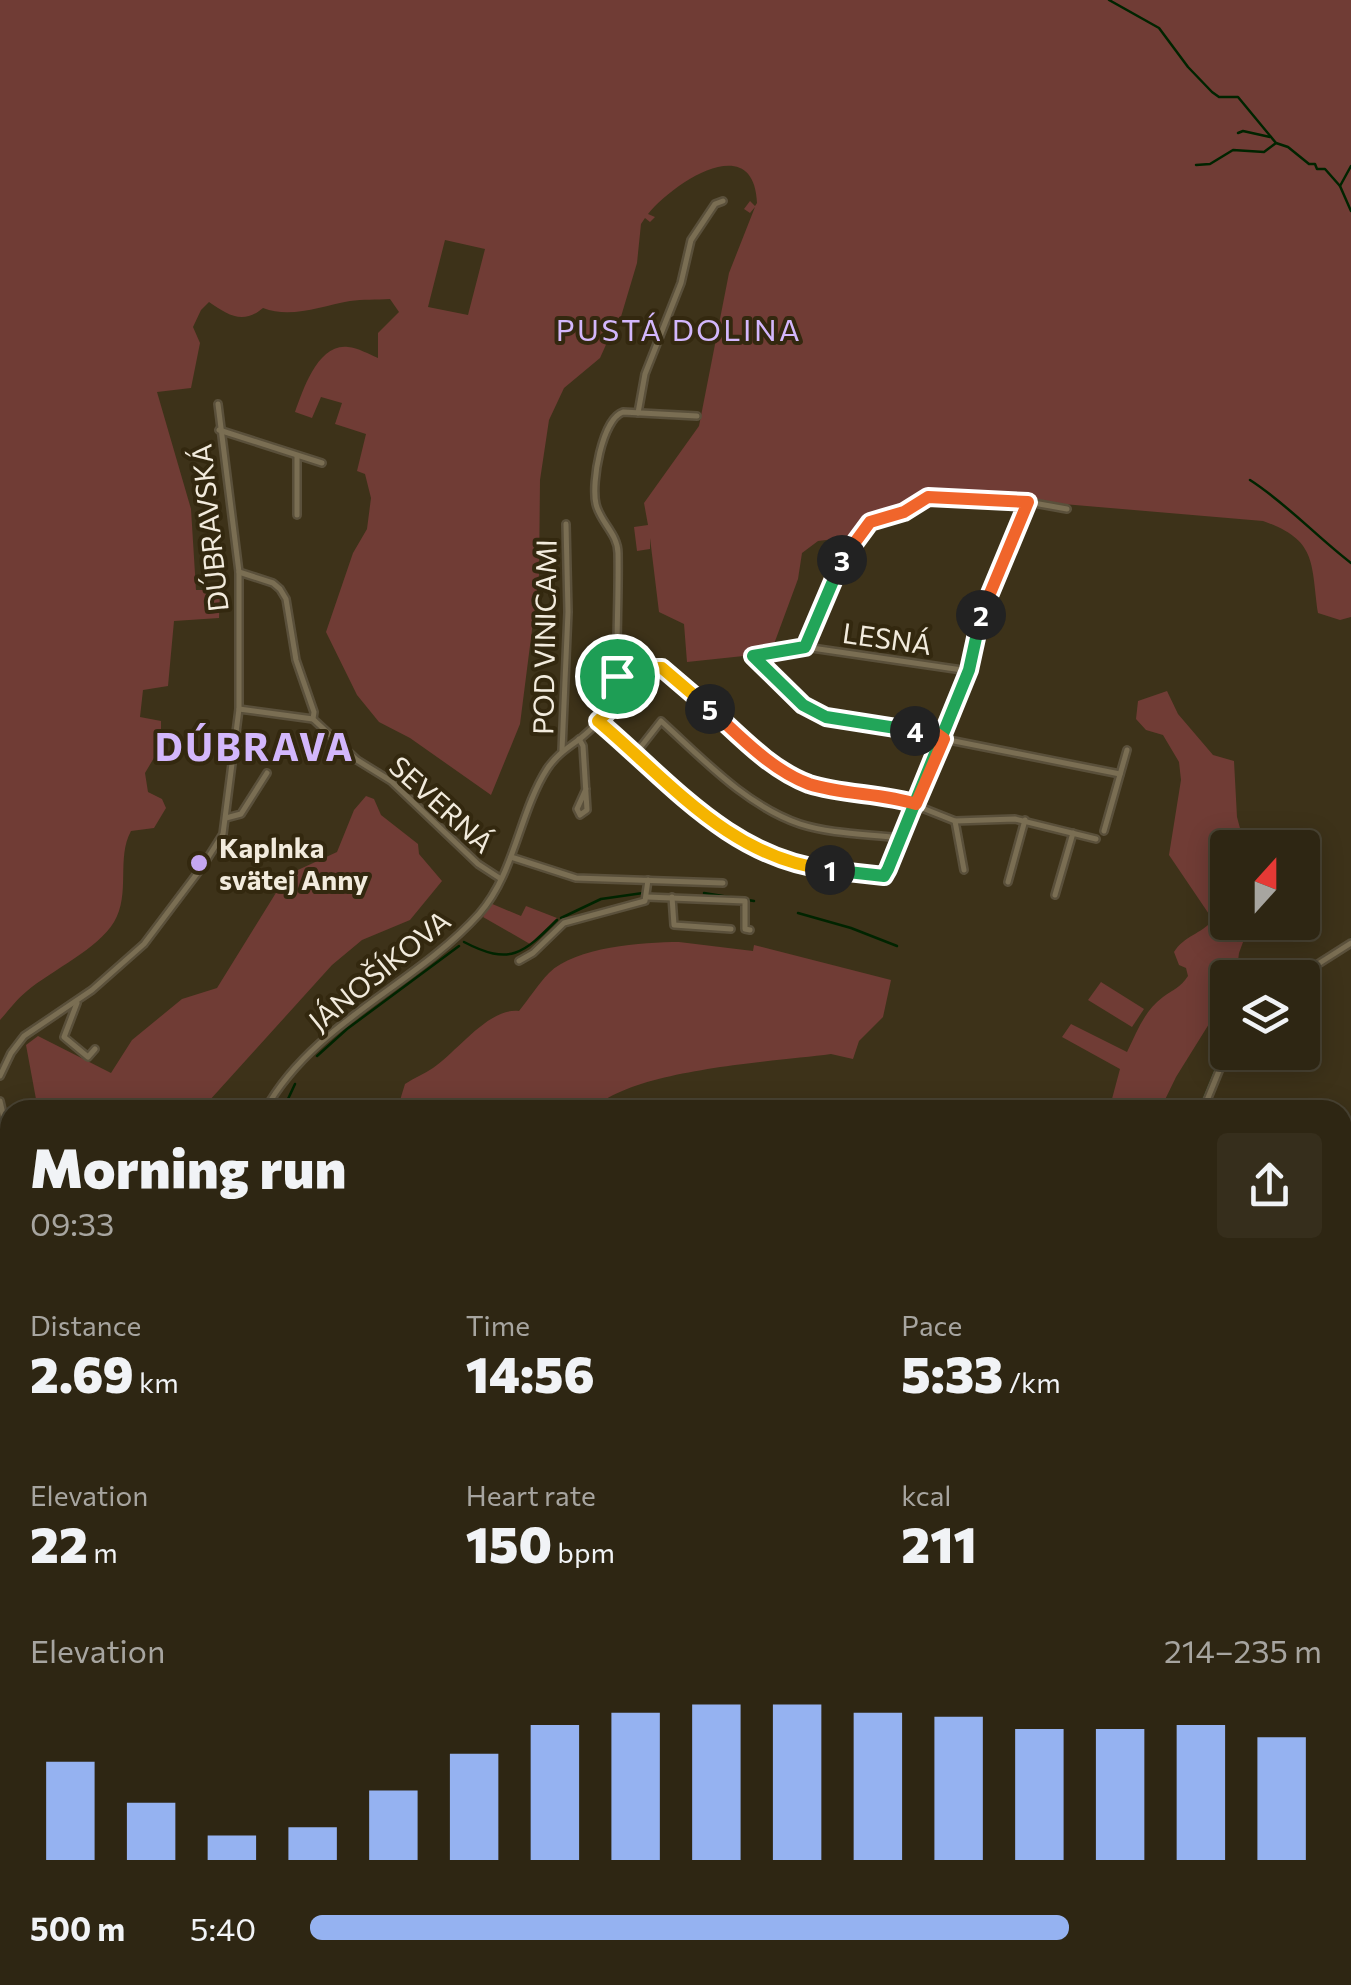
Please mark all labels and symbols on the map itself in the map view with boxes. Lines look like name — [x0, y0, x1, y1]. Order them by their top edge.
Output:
district label: PUSTÁ DOLINA — [556, 310, 802, 347]
street label: DÚBRAVSKÁ — [183, 442, 235, 614]
pin: 3 — [817, 535, 867, 585]
street label: POD VINICAMI — [525, 539, 563, 735]
pin: 2 — [956, 590, 1006, 640]
street label: LESNÁ — [840, 615, 934, 661]
pin — [575, 634, 660, 719]
pin: 5 — [685, 684, 735, 734]
pin: 4 — [890, 706, 940, 756]
district label: DÚBRAVA — [155, 722, 355, 769]
street label: SEVERNÁ — [383, 749, 501, 859]
place label: Kaplnka svätej Anny — [219, 830, 368, 896]
north arrow — [1210, 830, 1320, 940]
pin: 1 — [805, 845, 855, 895]
marker: Kaplnka svätej Anny — [188, 852, 210, 874]
street label: JÁNOŠÍKOVA — [301, 903, 457, 1037]

